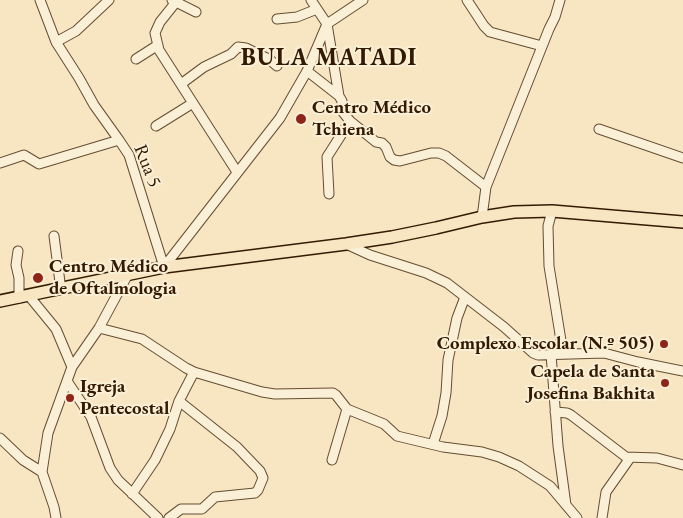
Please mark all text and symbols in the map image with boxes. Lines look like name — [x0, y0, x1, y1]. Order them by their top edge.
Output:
district label: BULA MATADI — [239, 44, 419, 72]
place label: Centro Médico Tchiena — [312, 97, 431, 141]
marker: Centro Médico Tchiena — [294, 112, 308, 126]
street label: Rua 5 — [128, 141, 166, 191]
place label: Centro Médico de Oftalmologia — [49, 256, 176, 300]
marker: Centro Médico de Oftalmologia — [31, 271, 45, 285]
place label: Complexo Escolar (N.º 505) — [437, 333, 654, 355]
marker: Complexo Escolar (N.º 505) — [658, 338, 670, 350]
place label: Capela de Santa Josefina Bakhita — [527, 361, 655, 405]
place label: Igreja Pentecostal — [80, 376, 169, 420]
marker: Capela de Santa Josefina Bakhita — [659, 377, 671, 389]
marker: Igreja Pentecostal — [64, 392, 76, 404]

